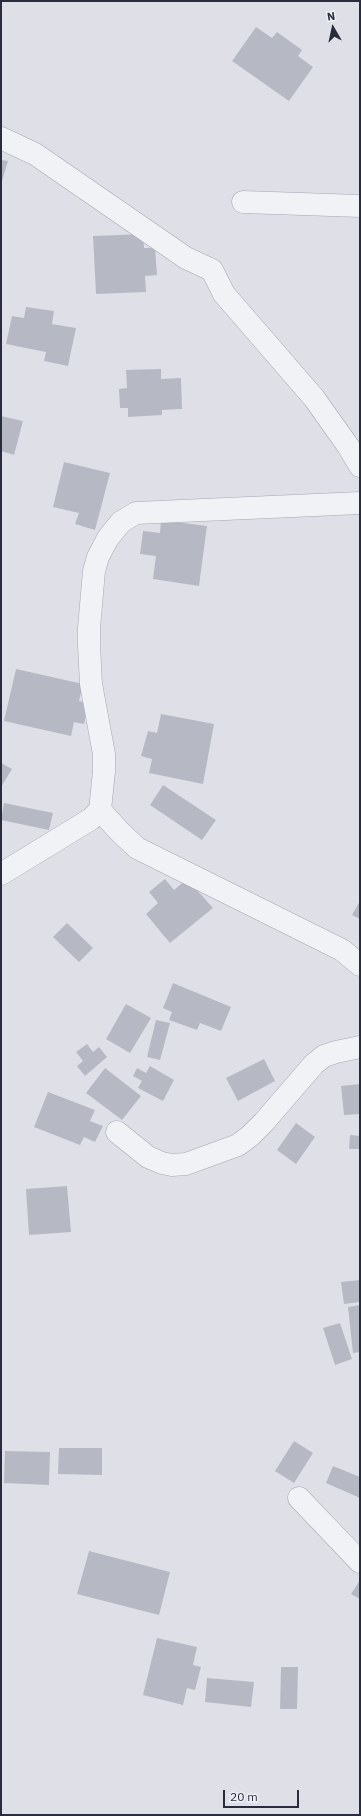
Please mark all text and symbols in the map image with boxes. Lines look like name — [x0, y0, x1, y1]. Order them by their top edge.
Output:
north arrow — [313, 8, 353, 48]
text: N — [326, 9, 336, 24]
scale bar — [225, 1782, 301, 1808]
text: 20 m — [230, 1789, 258, 1804]

